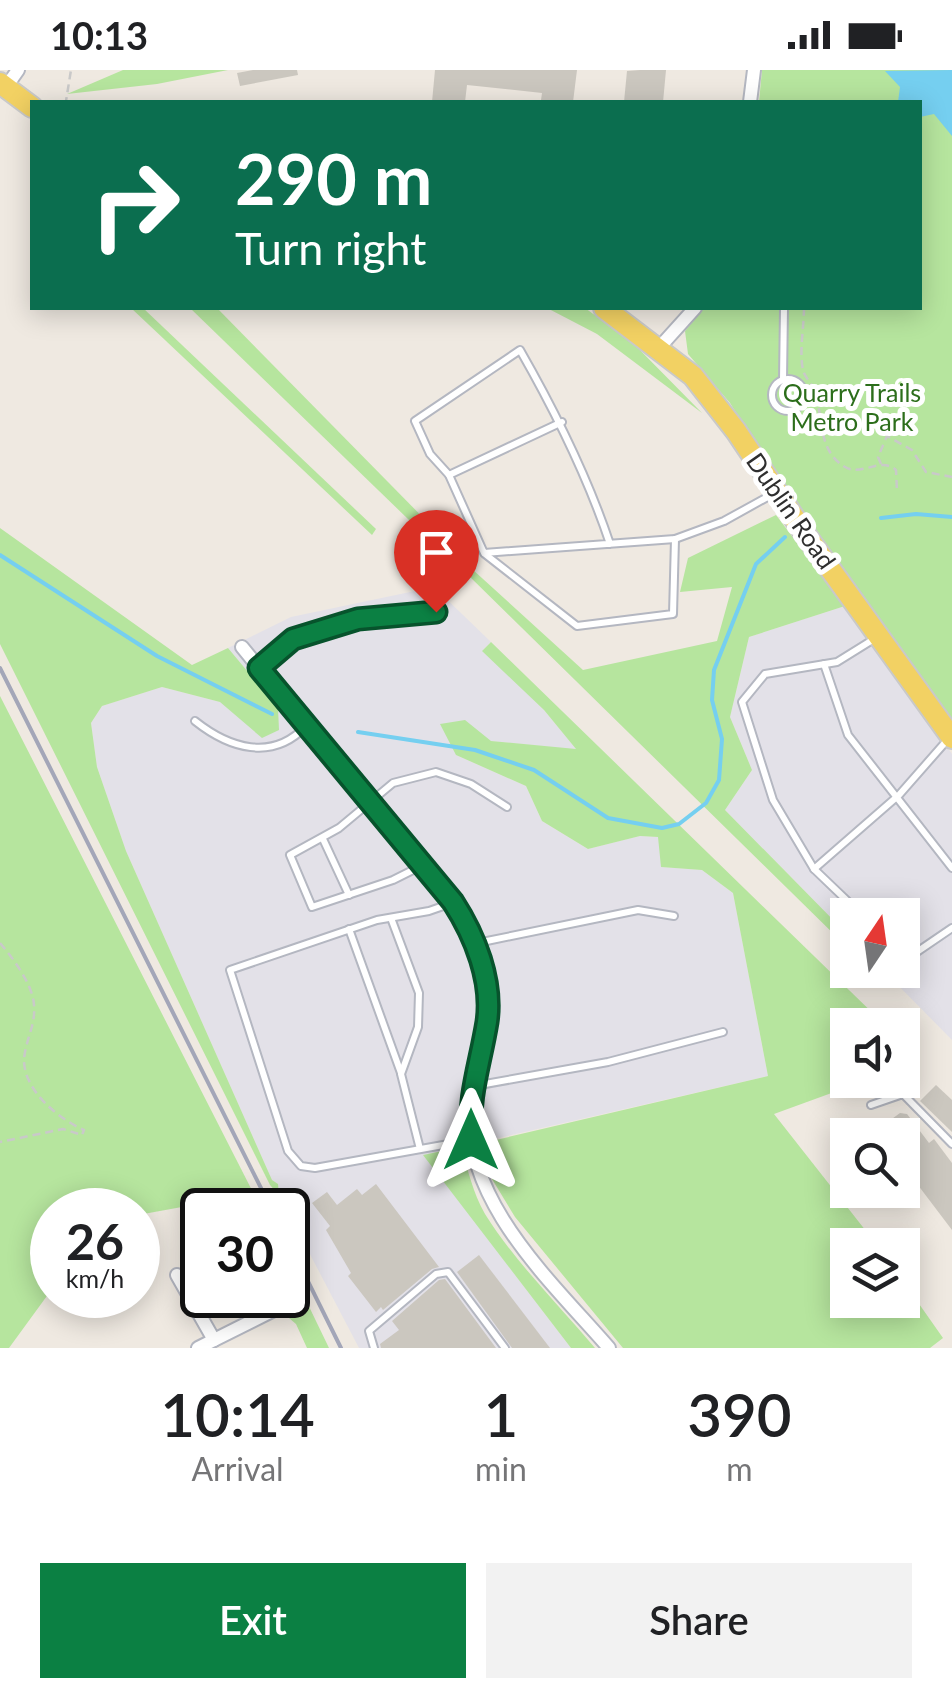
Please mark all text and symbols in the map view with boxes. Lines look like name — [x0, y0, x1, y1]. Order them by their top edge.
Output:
text: 10:13 — [50, 12, 148, 58]
text: 290 m — [235, 136, 432, 220]
icon: right — [70, 140, 200, 270]
text: Turn right — [235, 221, 426, 275]
park label: Quarry Trails Metro Park — [783, 377, 921, 436]
street label: Dublin Road — [741, 447, 843, 574]
pin — [394, 510, 479, 613]
icon: arrive — [409, 525, 464, 580]
north arrow — [830, 898, 920, 988]
map controls — [830, 898, 920, 1318]
button: sound — [830, 1008, 920, 1098]
position arrow — [419, 1088, 523, 1192]
button: search — [830, 1118, 920, 1208]
speed limit sign: 30 — [180, 1188, 310, 1318]
text: 26 — [66, 1211, 124, 1271]
button: layers — [830, 1228, 920, 1318]
text: km/h — [66, 1263, 124, 1293]
text: 10:14 — [160, 1378, 315, 1450]
text: 1 — [484, 1378, 518, 1450]
text: 390 — [687, 1378, 792, 1450]
text: Arrival — [191, 1449, 284, 1488]
text: min — [475, 1449, 527, 1488]
text: m — [726, 1449, 753, 1488]
button: Exit — [40, 1563, 466, 1678]
button: Share — [486, 1563, 912, 1678]

